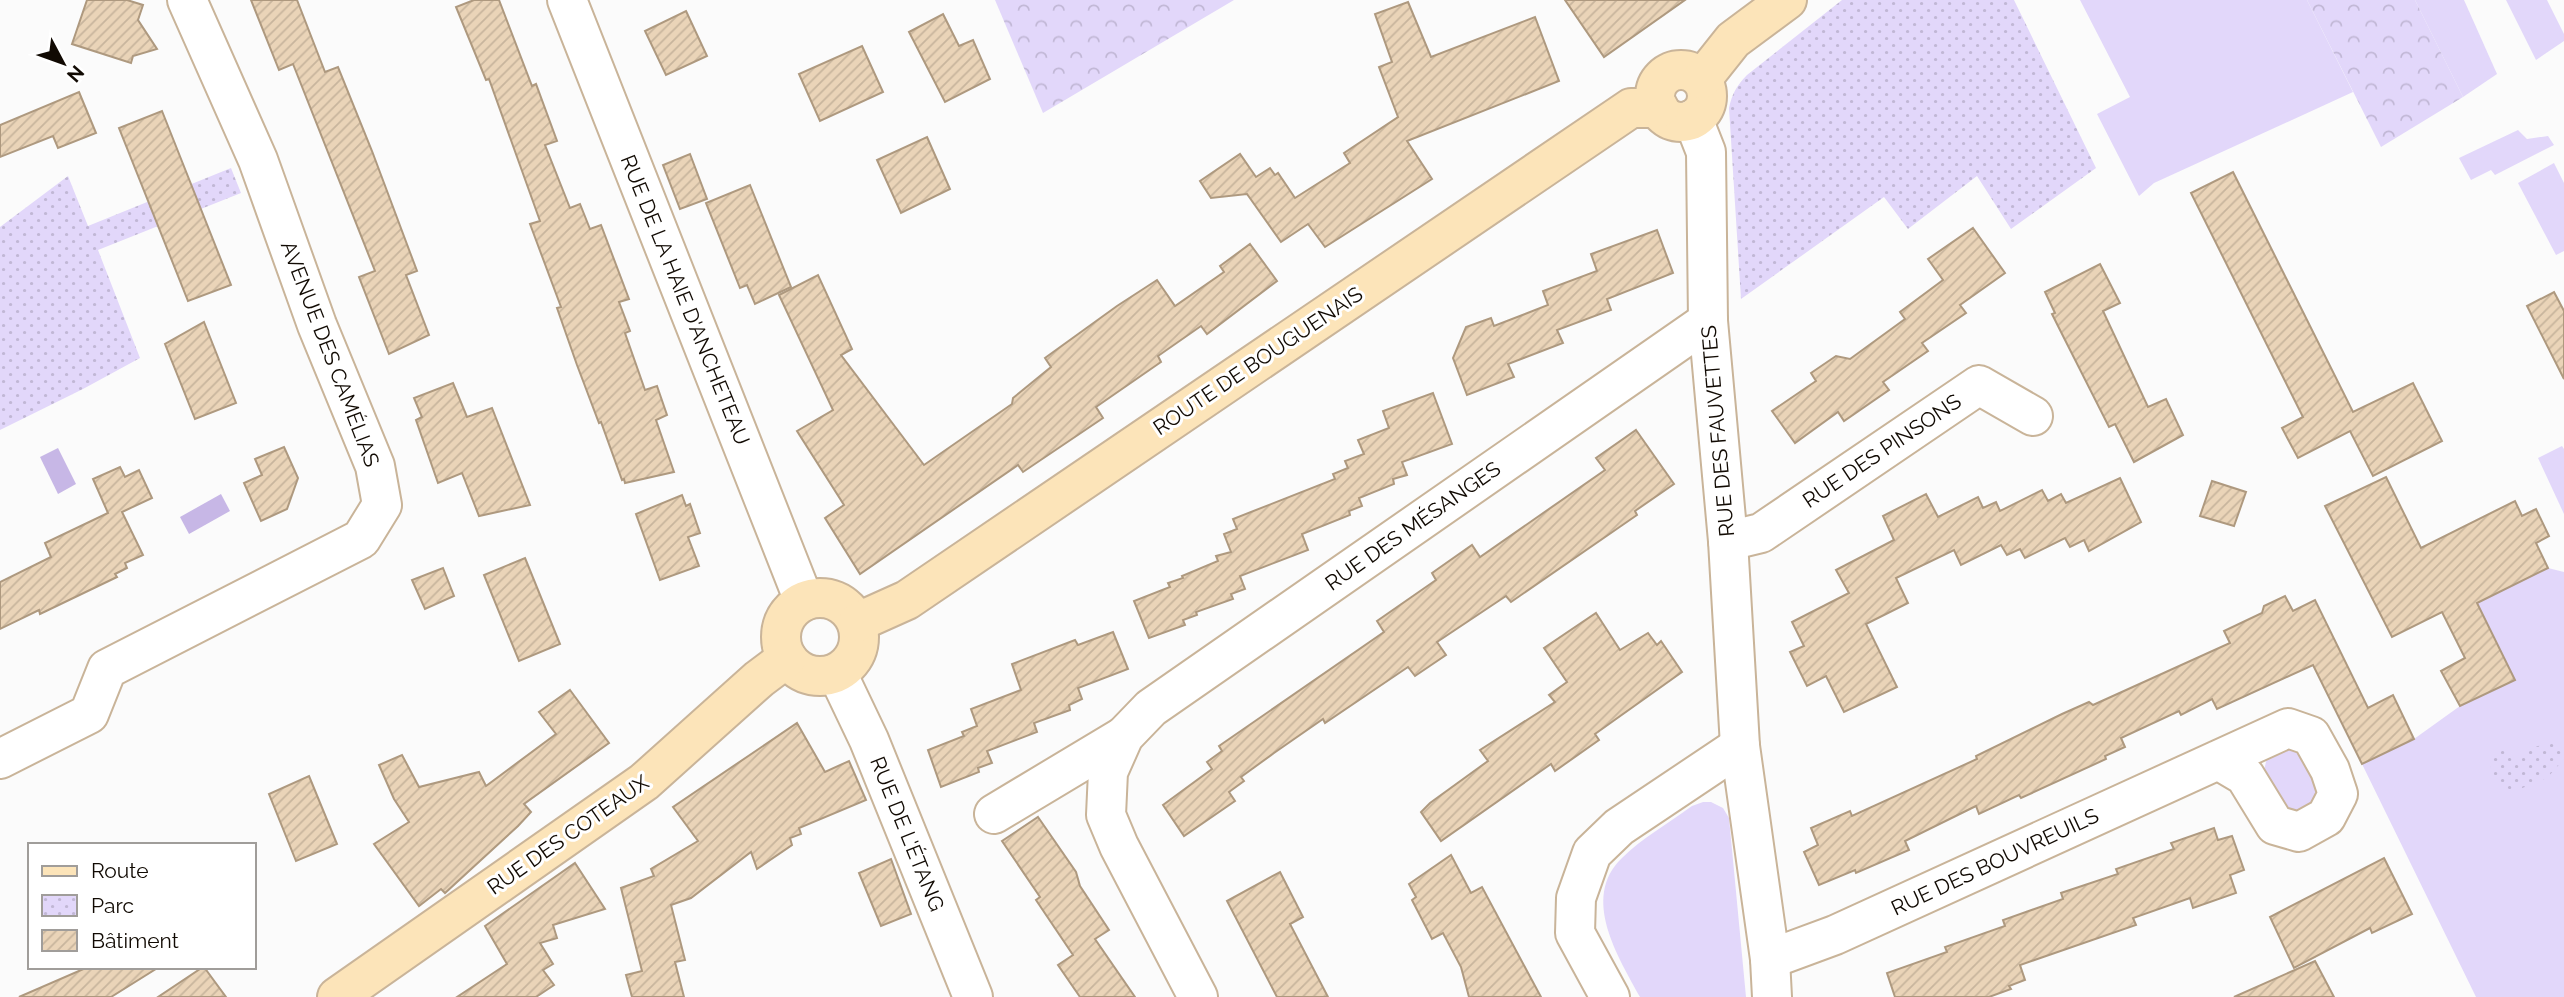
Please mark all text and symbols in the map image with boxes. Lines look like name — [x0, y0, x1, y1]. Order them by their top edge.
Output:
north arrow — [28, 28, 98, 98]
text: N — [63, 61, 89, 87]
street label: RUE DE LA HAIE D'ANCHETEAU — [616, 151, 755, 449]
street label: AVENUE DES CAMÉLIAS — [276, 237, 385, 470]
street label: ROUTE DE BOUGUENAIS — [1148, 281, 1367, 440]
street label: RUE DES FAUVETTES — [1696, 324, 1739, 538]
street label: RUE DES PINSONS — [1798, 388, 1966, 513]
street label: RUE DES MÉSANGES — [1320, 456, 1505, 595]
street label: RUE DE L'ÉTANG — [865, 753, 950, 915]
street label: RUE DES COTEAUX — [482, 769, 654, 900]
street label: RUE DES BOUVREUILS — [1887, 802, 2103, 921]
legend — [28, 843, 256, 969]
text: Route — [91, 858, 149, 883]
text: Parc — [91, 893, 134, 918]
text: Bâtiment — [91, 928, 179, 953]

